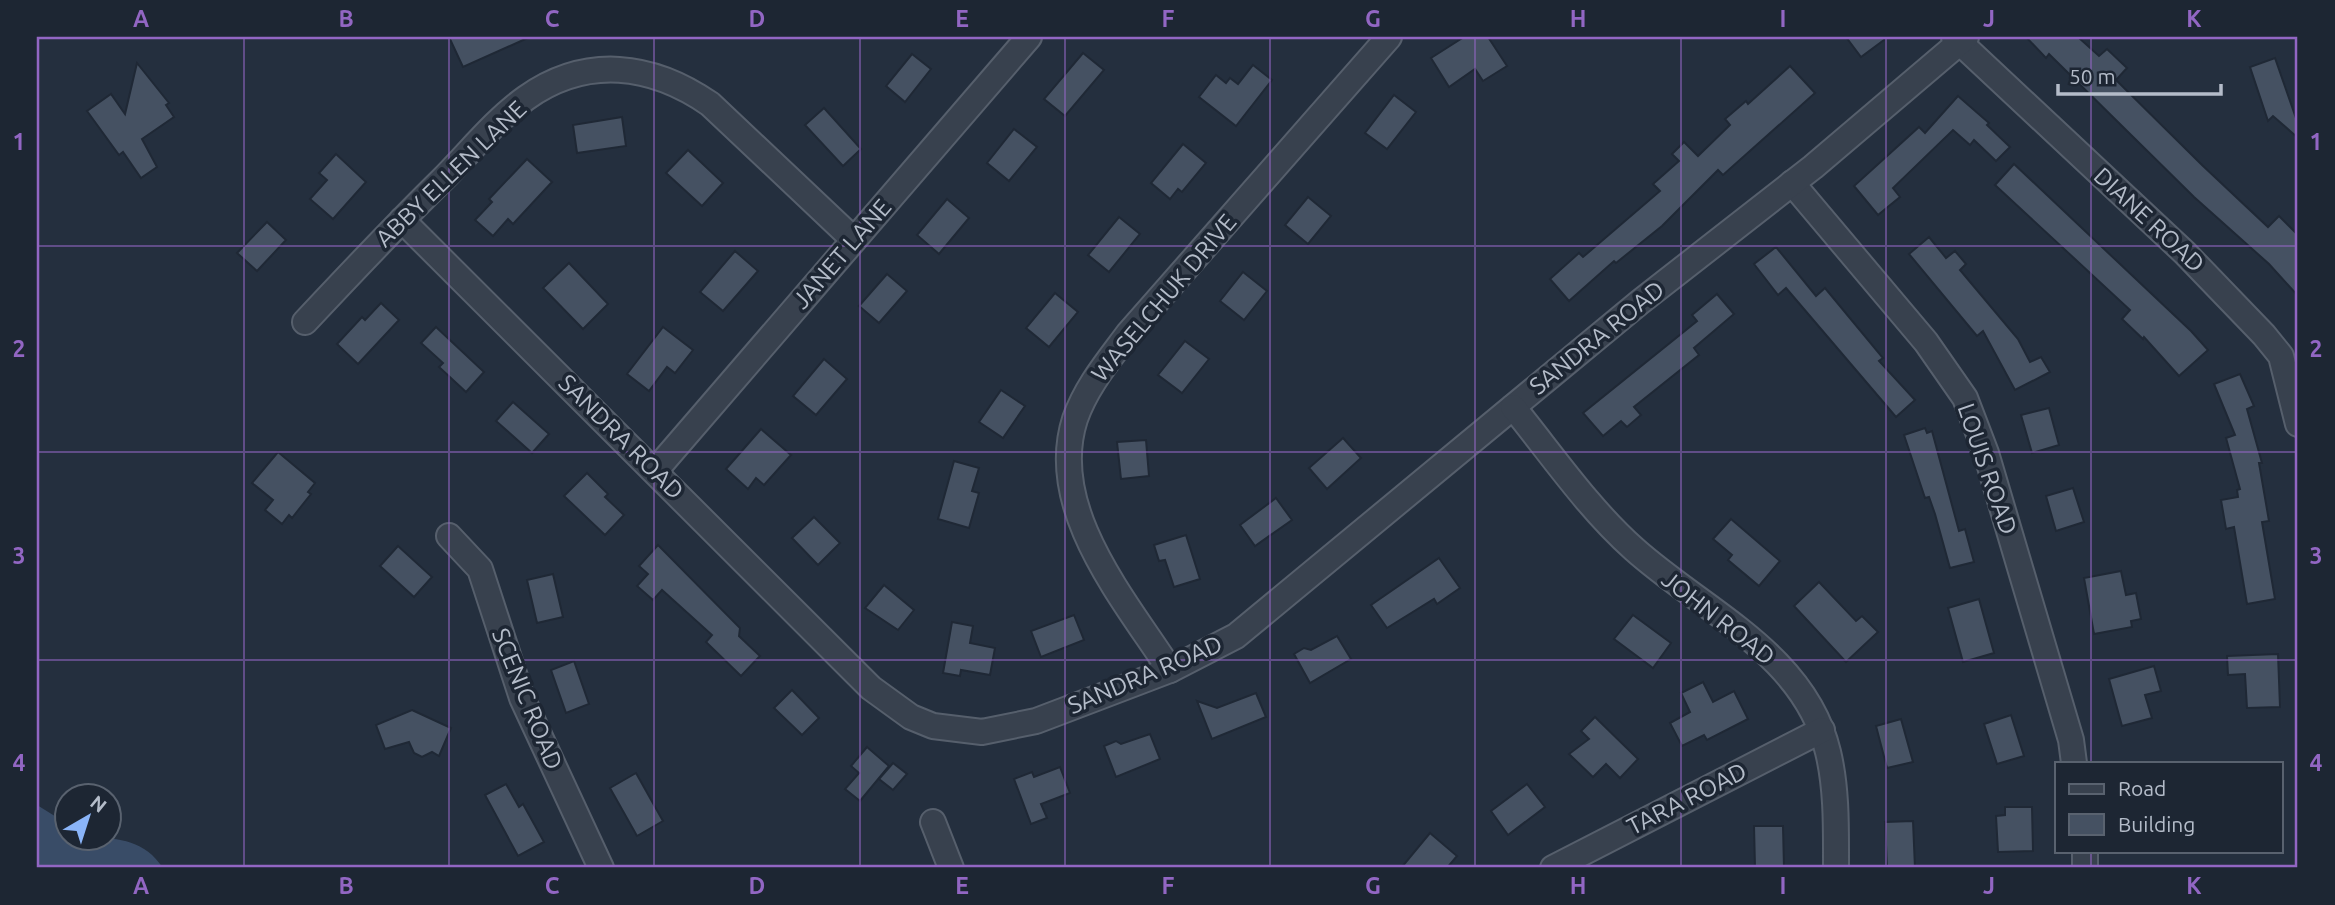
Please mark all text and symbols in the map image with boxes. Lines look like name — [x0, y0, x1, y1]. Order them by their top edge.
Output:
text: A — [133, 6, 149, 31]
text: B — [338, 6, 354, 31]
text: C — [545, 6, 560, 31]
text: D — [749, 6, 765, 31]
text: E — [955, 6, 969, 31]
text: F — [1162, 6, 1175, 31]
text: G — [1365, 6, 1381, 31]
text: H — [1570, 6, 1586, 31]
text: I — [1780, 6, 1786, 31]
text: J — [1983, 6, 1995, 31]
text: K — [2186, 6, 2202, 31]
scale bar — [2058, 52, 2221, 96]
text: 50 m — [2069, 64, 2116, 88]
street label: ABBY ELLEN LANE — [370, 95, 531, 252]
text: 1 — [13, 129, 25, 154]
text: 1 — [2310, 129, 2322, 154]
street label: DIANE ROAD — [2089, 162, 2210, 277]
street label: JANET LANE — [787, 194, 896, 314]
street label: WASELCHUK DRIVE — [1086, 209, 1241, 387]
street label: SANDRA ROAD — [1524, 275, 1669, 400]
text: 2 — [13, 336, 25, 361]
text: 2 — [2310, 336, 2322, 361]
street label: SANDRA ROAD — [554, 369, 689, 504]
street label: LOUIS ROAD — [1952, 400, 2022, 538]
text: 3 — [13, 543, 25, 568]
text: 3 — [2310, 543, 2322, 568]
street label: JOHN ROAD — [1657, 565, 1780, 670]
street label: SCENIC ROAD — [487, 624, 568, 773]
street label: SANDRA ROAD — [1064, 630, 1226, 719]
text: 4 — [13, 750, 26, 775]
text: 4 — [2310, 750, 2323, 775]
street label: TARA ROAD — [1623, 757, 1751, 840]
legend — [2055, 762, 2282, 852]
text: Road — [2118, 776, 2166, 800]
north arrow — [52, 782, 122, 852]
text: N — [86, 791, 111, 817]
text: Building — [2118, 812, 2195, 836]
text: A — [133, 873, 149, 898]
text: B — [338, 873, 354, 898]
text: C — [545, 873, 560, 898]
text: D — [749, 873, 765, 898]
text: E — [955, 873, 969, 898]
text: F — [1162, 873, 1175, 898]
text: G — [1365, 873, 1381, 898]
text: H — [1570, 873, 1586, 898]
text: I — [1780, 873, 1786, 898]
text: J — [1983, 873, 1995, 898]
text: K — [2186, 873, 2202, 898]

